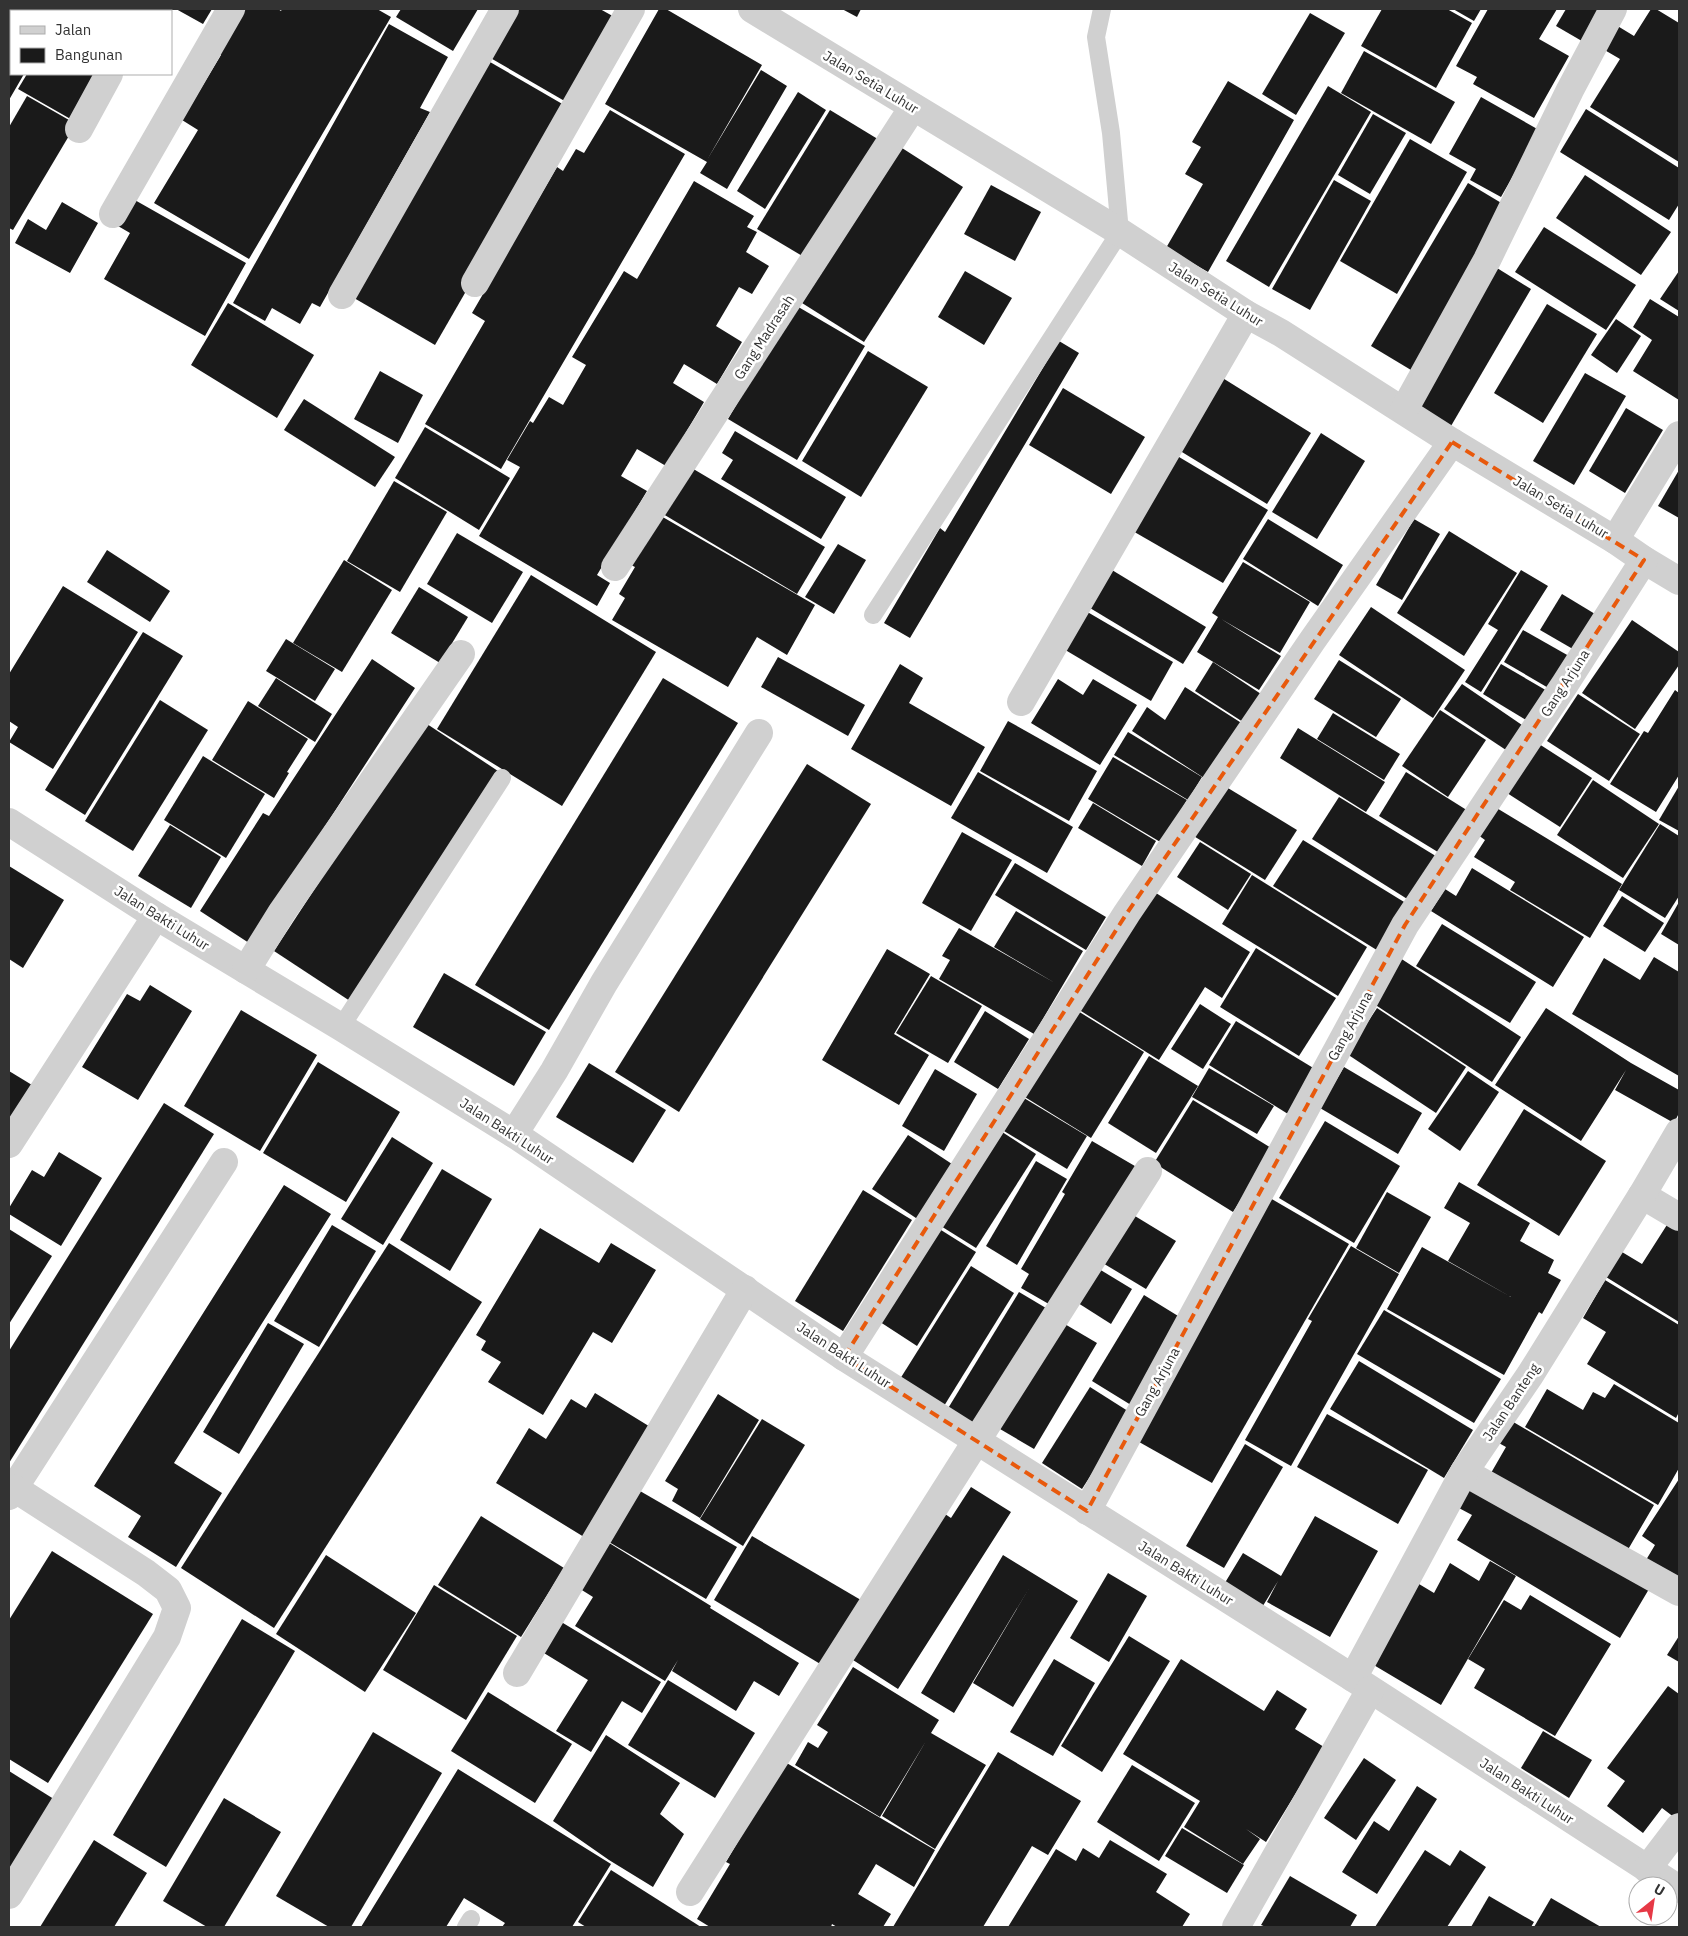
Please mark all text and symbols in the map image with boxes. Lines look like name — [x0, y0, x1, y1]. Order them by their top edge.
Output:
legend — [10, 10, 172, 75]
text: Jalan — [55, 20, 91, 39]
text: Bangunan — [55, 45, 123, 64]
street label: Jalan Setia Luhur — [820, 46, 922, 118]
street label: Jalan Setia Luhur — [1165, 258, 1267, 330]
street label: Gang Madrasah — [730, 291, 798, 383]
street label: Jalan Setia Luhur — [1510, 471, 1612, 543]
street label: Gang Arjuna — [1537, 645, 1594, 720]
street label: Jalan Bakti Luhur — [111, 882, 213, 954]
street label: Gang Arjuna — [1323, 988, 1377, 1064]
street label: Jalan Bakti Luhur — [457, 1094, 557, 1168]
street label: Jalan Bakti Luhur — [794, 1318, 894, 1392]
street label: Gang Arjuna — [1130, 1344, 1184, 1420]
street label: Jalan Banteng — [1478, 1359, 1544, 1444]
street label: Jalan Bakti Luhur — [1135, 1537, 1237, 1609]
street label: Jalan Bakti Luhur — [1477, 1754, 1577, 1828]
north arrow — [1628, 1876, 1678, 1926]
text: U — [1651, 1880, 1668, 1900]

